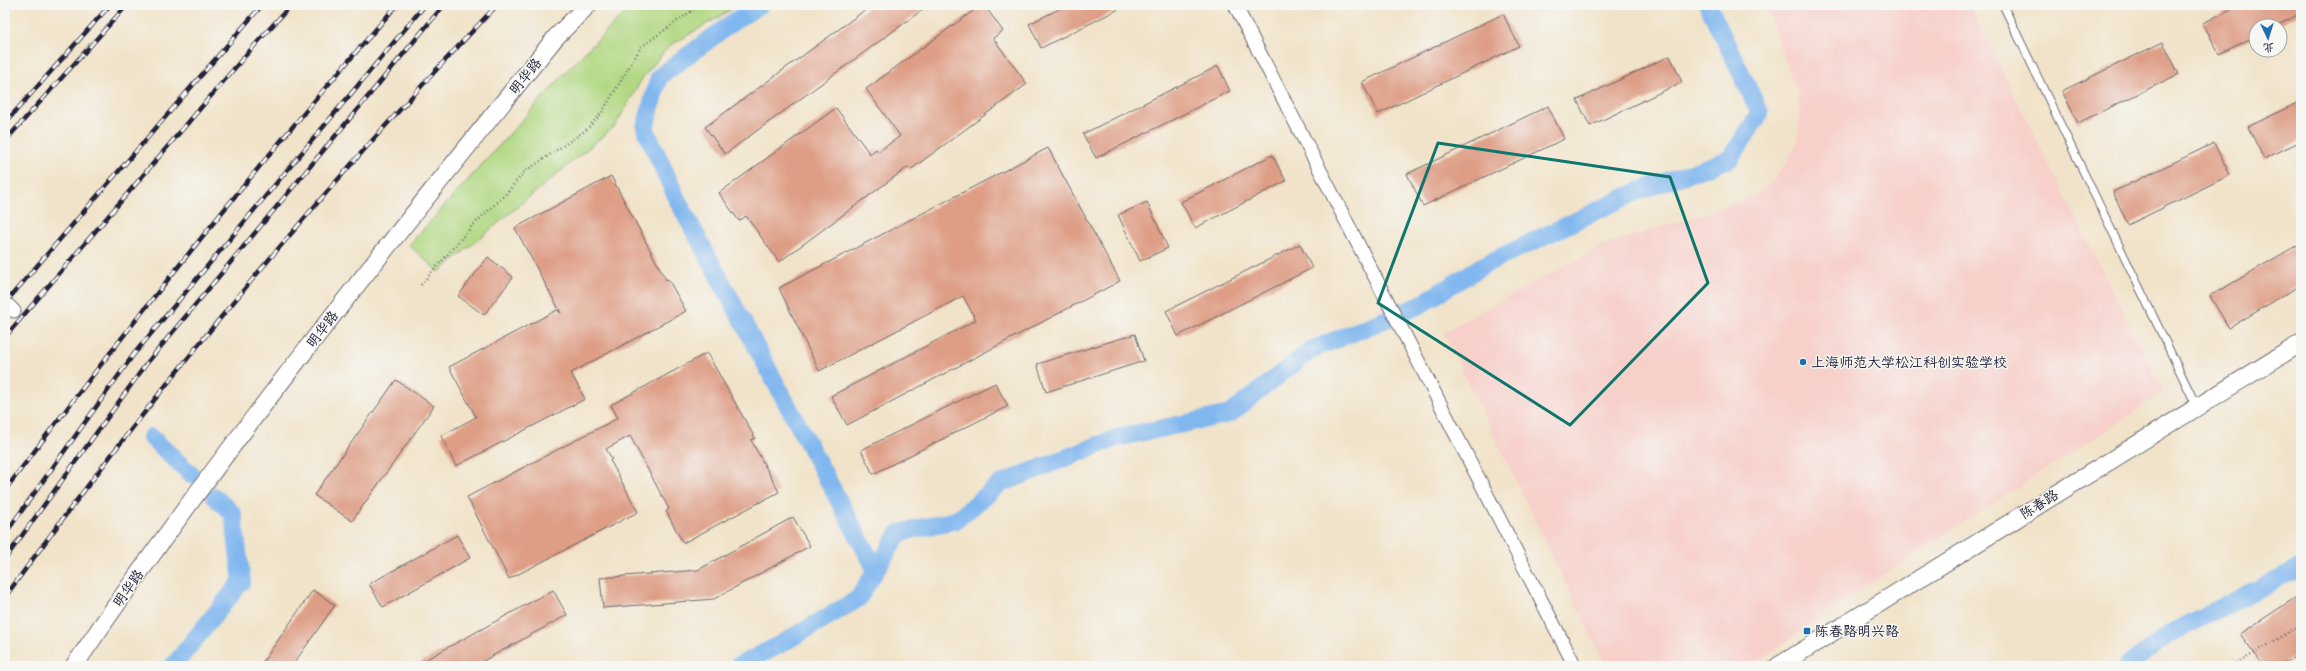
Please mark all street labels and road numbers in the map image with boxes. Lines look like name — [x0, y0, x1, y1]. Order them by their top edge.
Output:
street label: 明华路 — [505, 54, 545, 98]
street label: 明华路 — [302, 307, 342, 351]
street label: 陈春路 — [2016, 485, 2062, 523]
street label: 明华路 — [109, 566, 147, 610]

